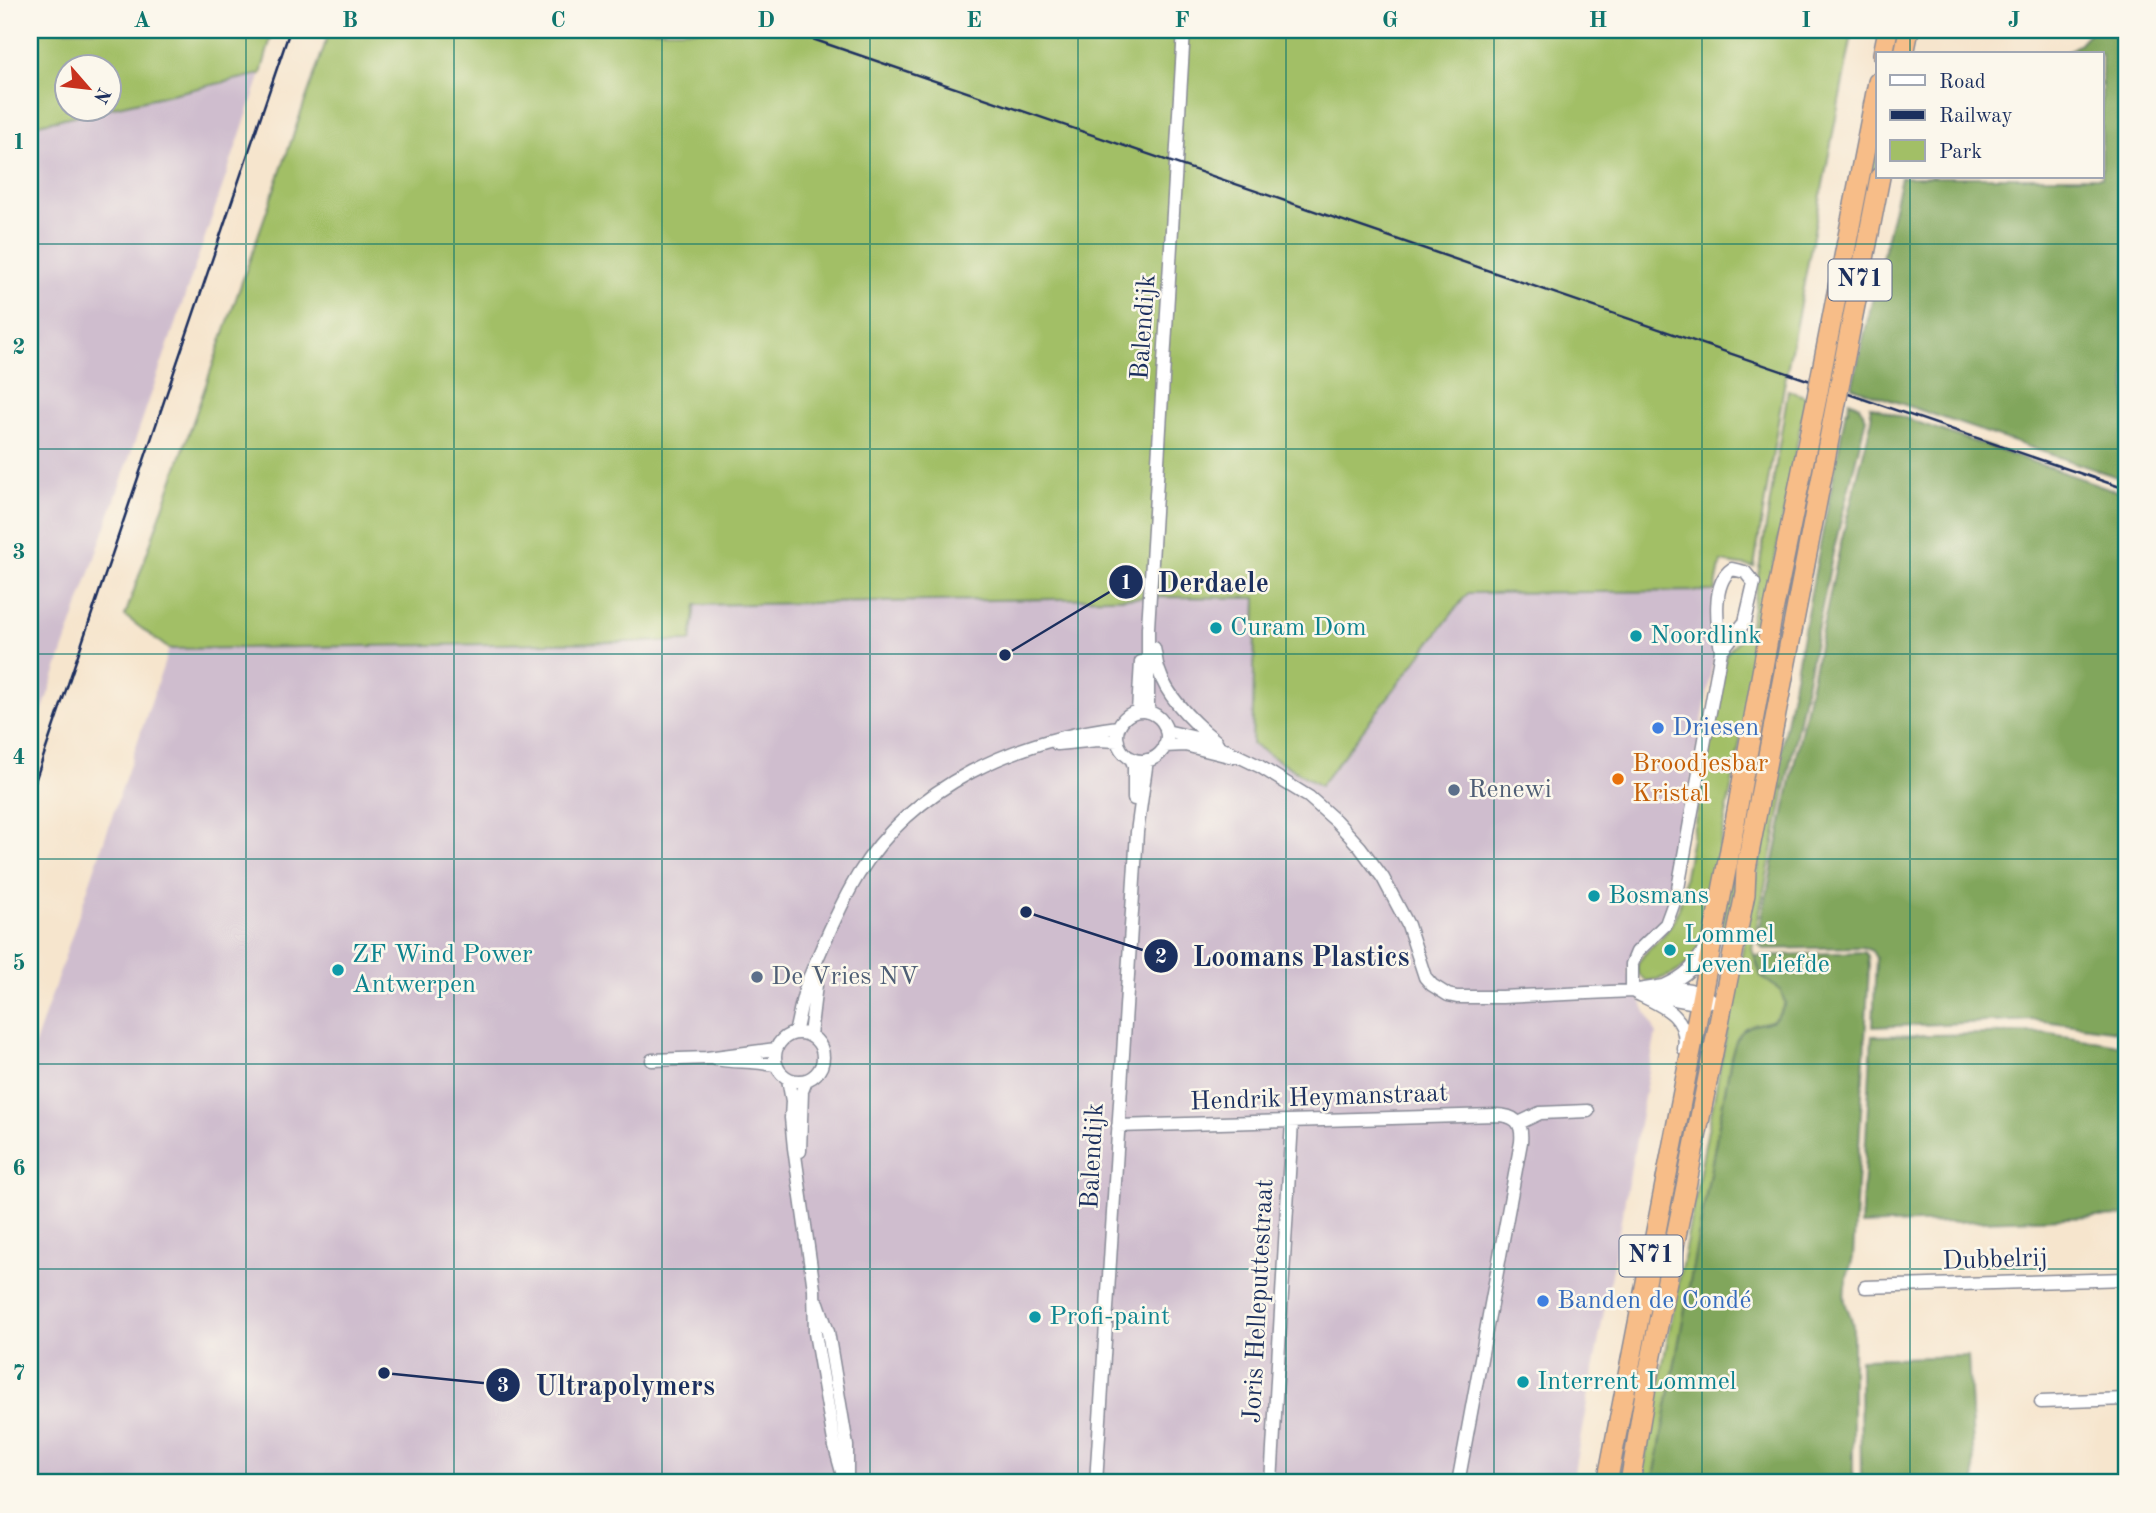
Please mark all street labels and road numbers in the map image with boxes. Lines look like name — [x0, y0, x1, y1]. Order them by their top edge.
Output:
road number: N71 — [1828, 260, 1892, 300]
street label: Balendijk — [1127, 273, 1161, 381]
street label: Hendrik Heymanstraat — [1190, 1081, 1448, 1115]
street label: Balendijk — [1077, 1102, 1109, 1210]
street label: Joris Helleputtestraat — [1240, 1178, 1278, 1424]
road number: N71 — [1620, 1236, 1682, 1276]
street label: Dubbelrij — [1942, 1245, 2048, 1275]

